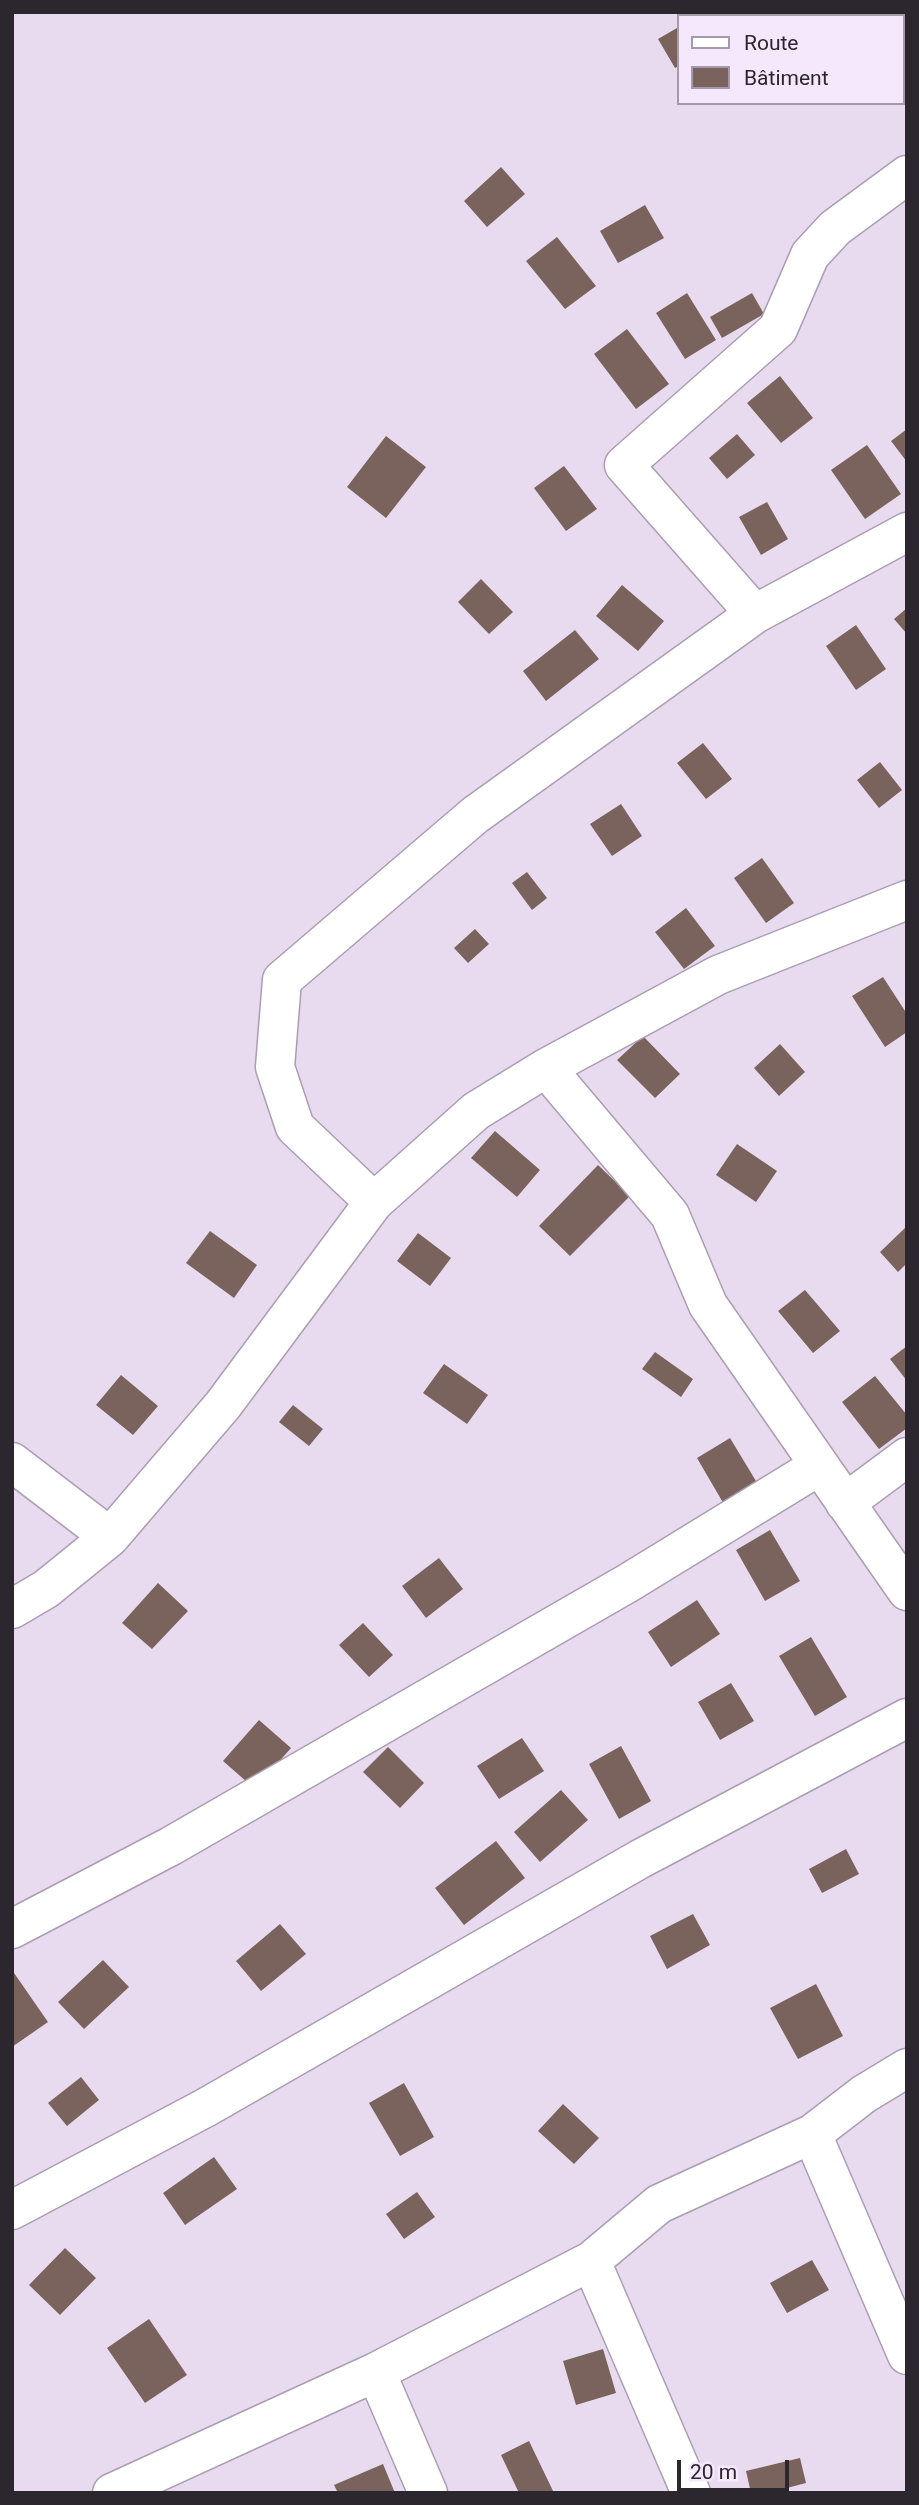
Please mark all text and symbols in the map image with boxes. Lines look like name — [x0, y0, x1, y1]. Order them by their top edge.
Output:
legend — [678, 14, 905, 105]
text: Route — [744, 31, 799, 55]
text: Bâtiment — [744, 66, 829, 90]
scale bar — [681, 2446, 793, 2490]
text: 20 m — [690, 2460, 737, 2484]

